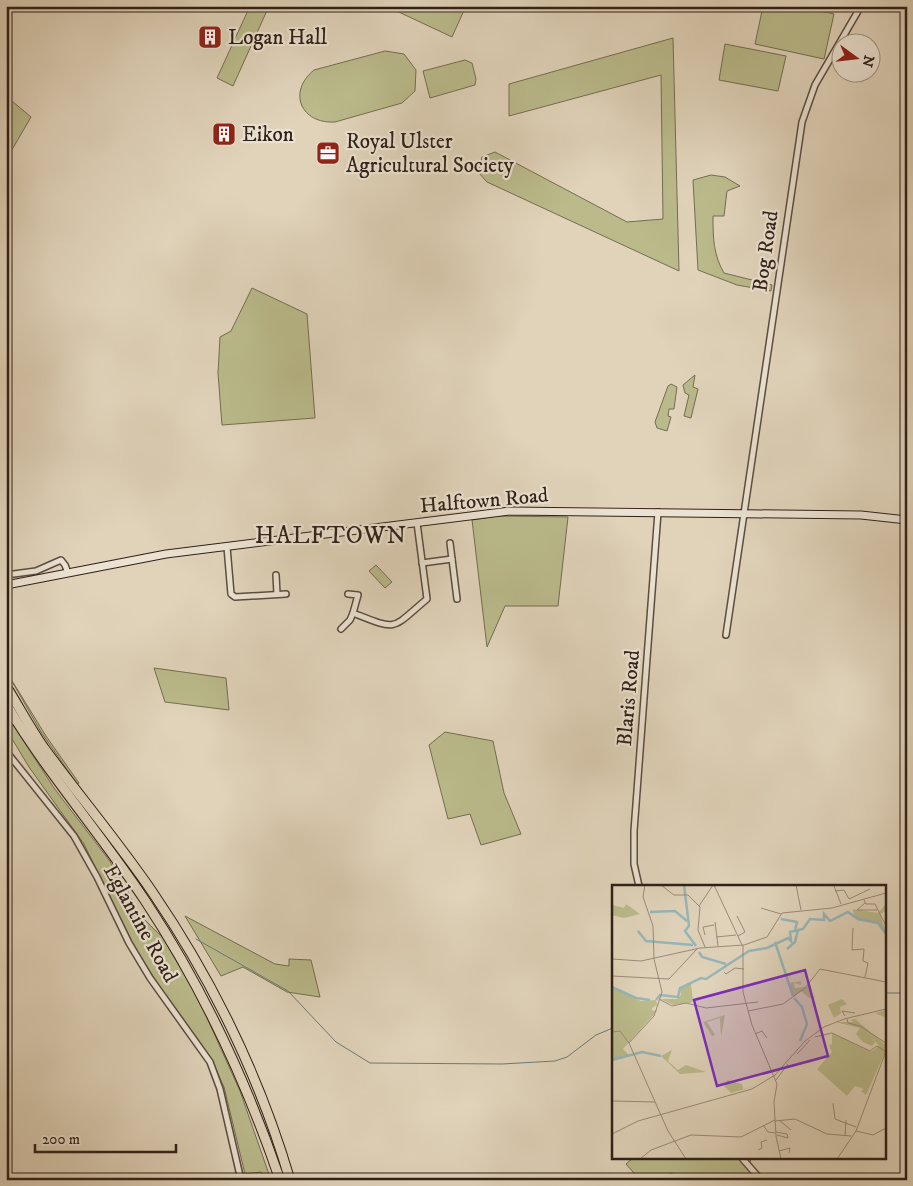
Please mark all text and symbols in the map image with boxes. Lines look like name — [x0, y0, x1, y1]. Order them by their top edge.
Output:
building icon: Logan Hall — [197, 24, 223, 50]
place label: Logan Hall — [228, 25, 328, 51]
north arrow — [830, 32, 880, 82]
text: N — [857, 53, 878, 69]
building icon: Eikon — [211, 121, 237, 147]
place label: Eikon — [242, 122, 294, 148]
place label: Royal Ulster Agricultural Society — [346, 129, 515, 179]
office icon: Royal Ulster Agricultural Society — [315, 140, 341, 166]
street label: Bog Road — [747, 208, 785, 293]
street label: Halftown Road — [419, 482, 550, 520]
district label: HALFTOWN — [255, 521, 407, 551]
street label: Blaris Road — [612, 648, 646, 747]
street label: Eglantine Road — [97, 860, 183, 987]
inset map — [612, 885, 886, 1158]
scale bar — [35, 1121, 176, 1153]
text: 200 m — [42, 1130, 80, 1149]

